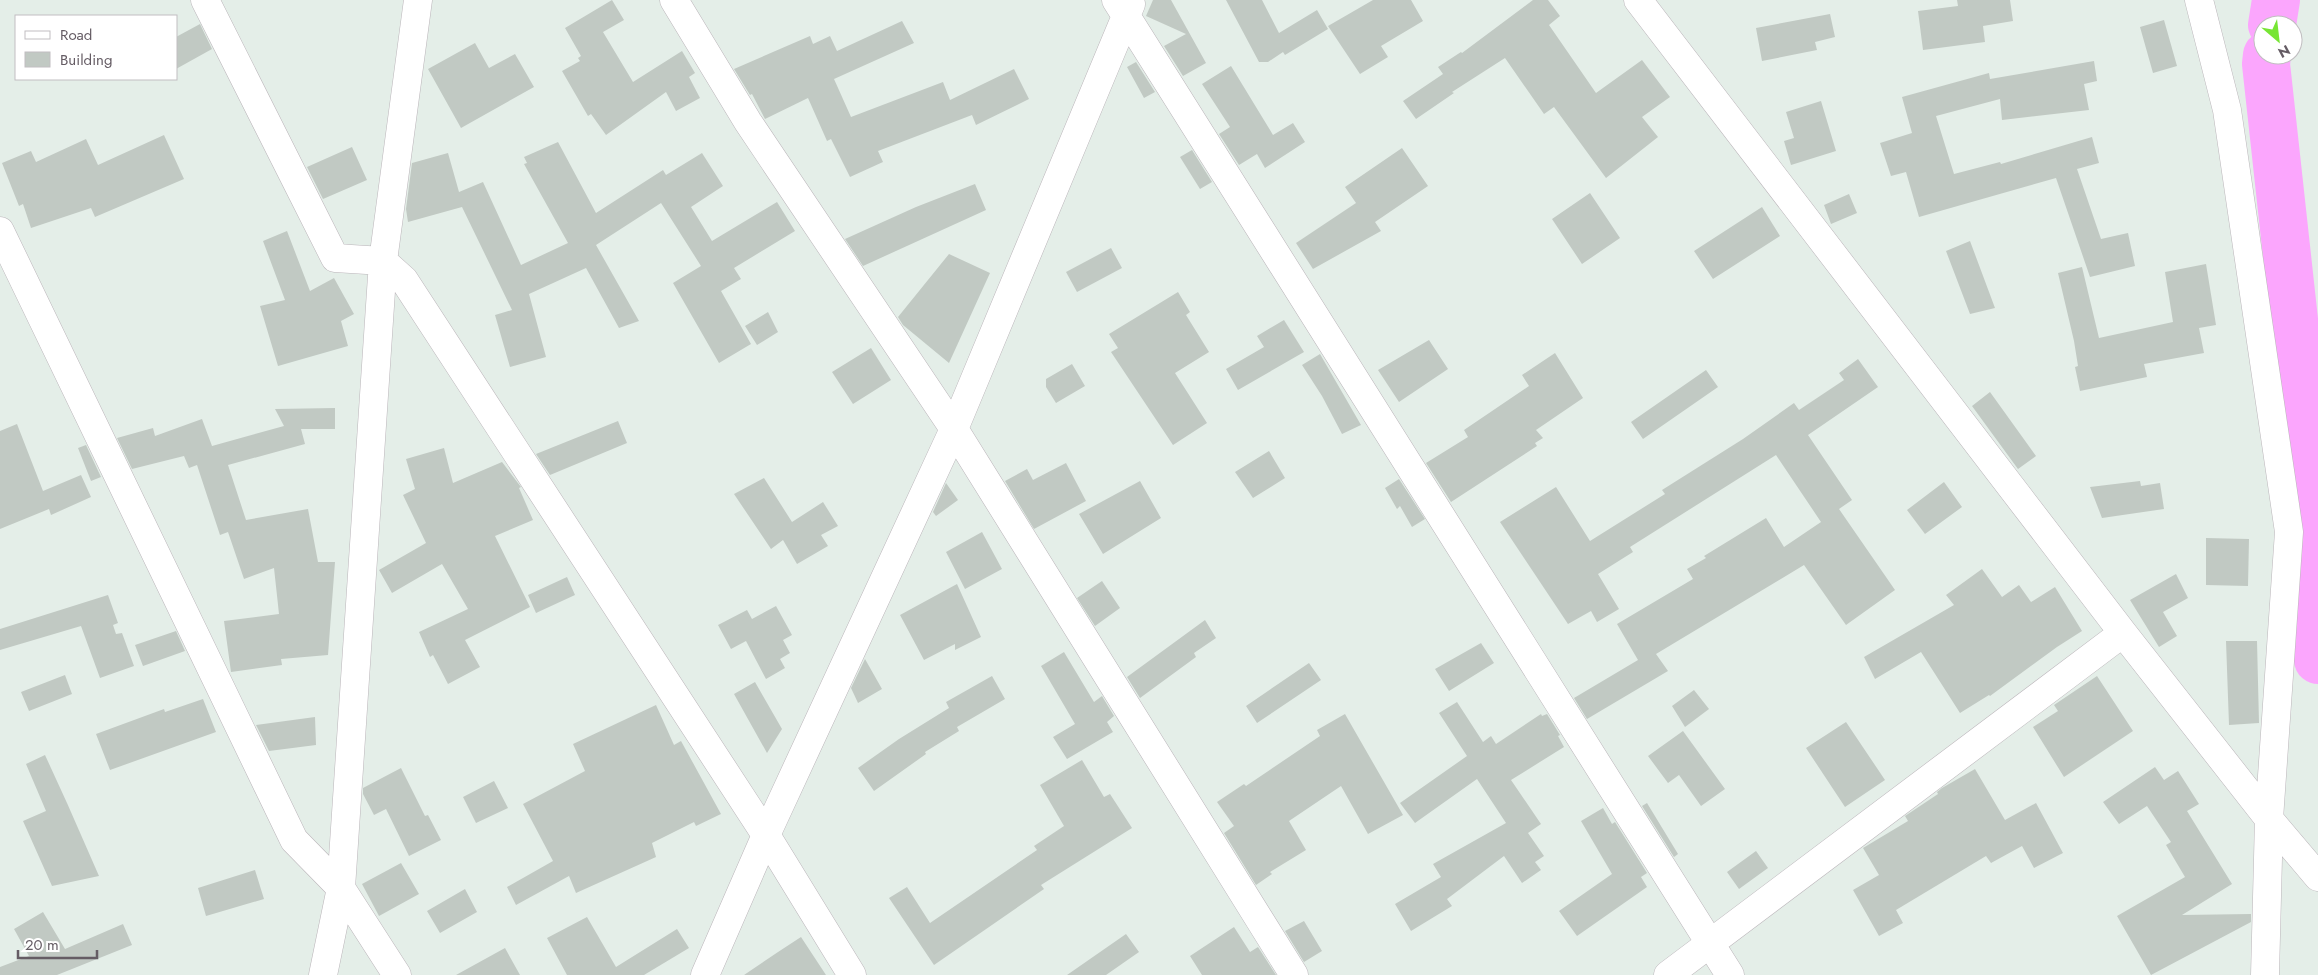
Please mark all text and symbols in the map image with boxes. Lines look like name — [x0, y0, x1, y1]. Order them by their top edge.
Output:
legend — [15, 15, 178, 80]
north arrow — [2253, 15, 2303, 65]
text: Road — [60, 24, 92, 46]
text: N — [2274, 40, 2294, 63]
text: Building — [60, 49, 112, 71]
scale bar — [18, 928, 96, 960]
text: 20 m — [25, 934, 59, 956]

